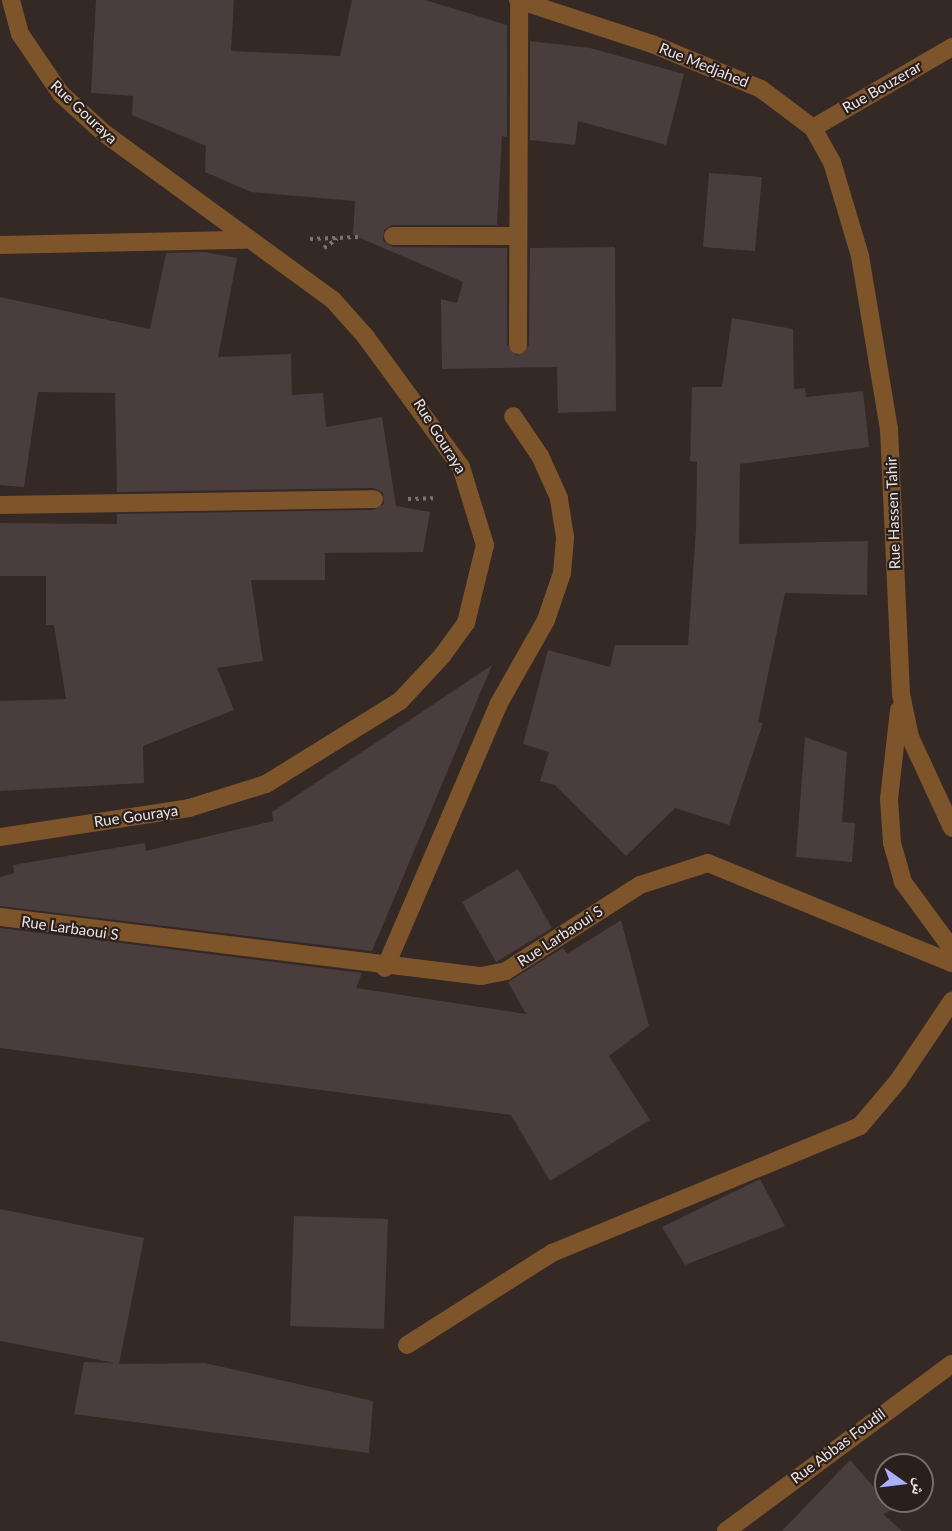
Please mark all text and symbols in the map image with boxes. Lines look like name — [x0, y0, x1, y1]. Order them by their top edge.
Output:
street label: Rue Medjahed — [657, 39, 751, 91]
street label: Rue Bouzerar — [839, 57, 925, 117]
street label: Rue Gouraya — [47, 77, 121, 147]
street label: Rue Gouraya — [410, 395, 470, 477]
street label: Rue Hassen Tahir — [882, 456, 904, 570]
street label: Rue Gouraya — [93, 801, 179, 831]
street label: Rue Larbaoui S — [514, 902, 606, 970]
street label: Rue Larbaoui S — [20, 912, 120, 944]
street label: Rue Abbas Foudil — [787, 1404, 889, 1488]
north arrow — [874, 1453, 934, 1513]
text: ش — [909, 1476, 931, 1498]

